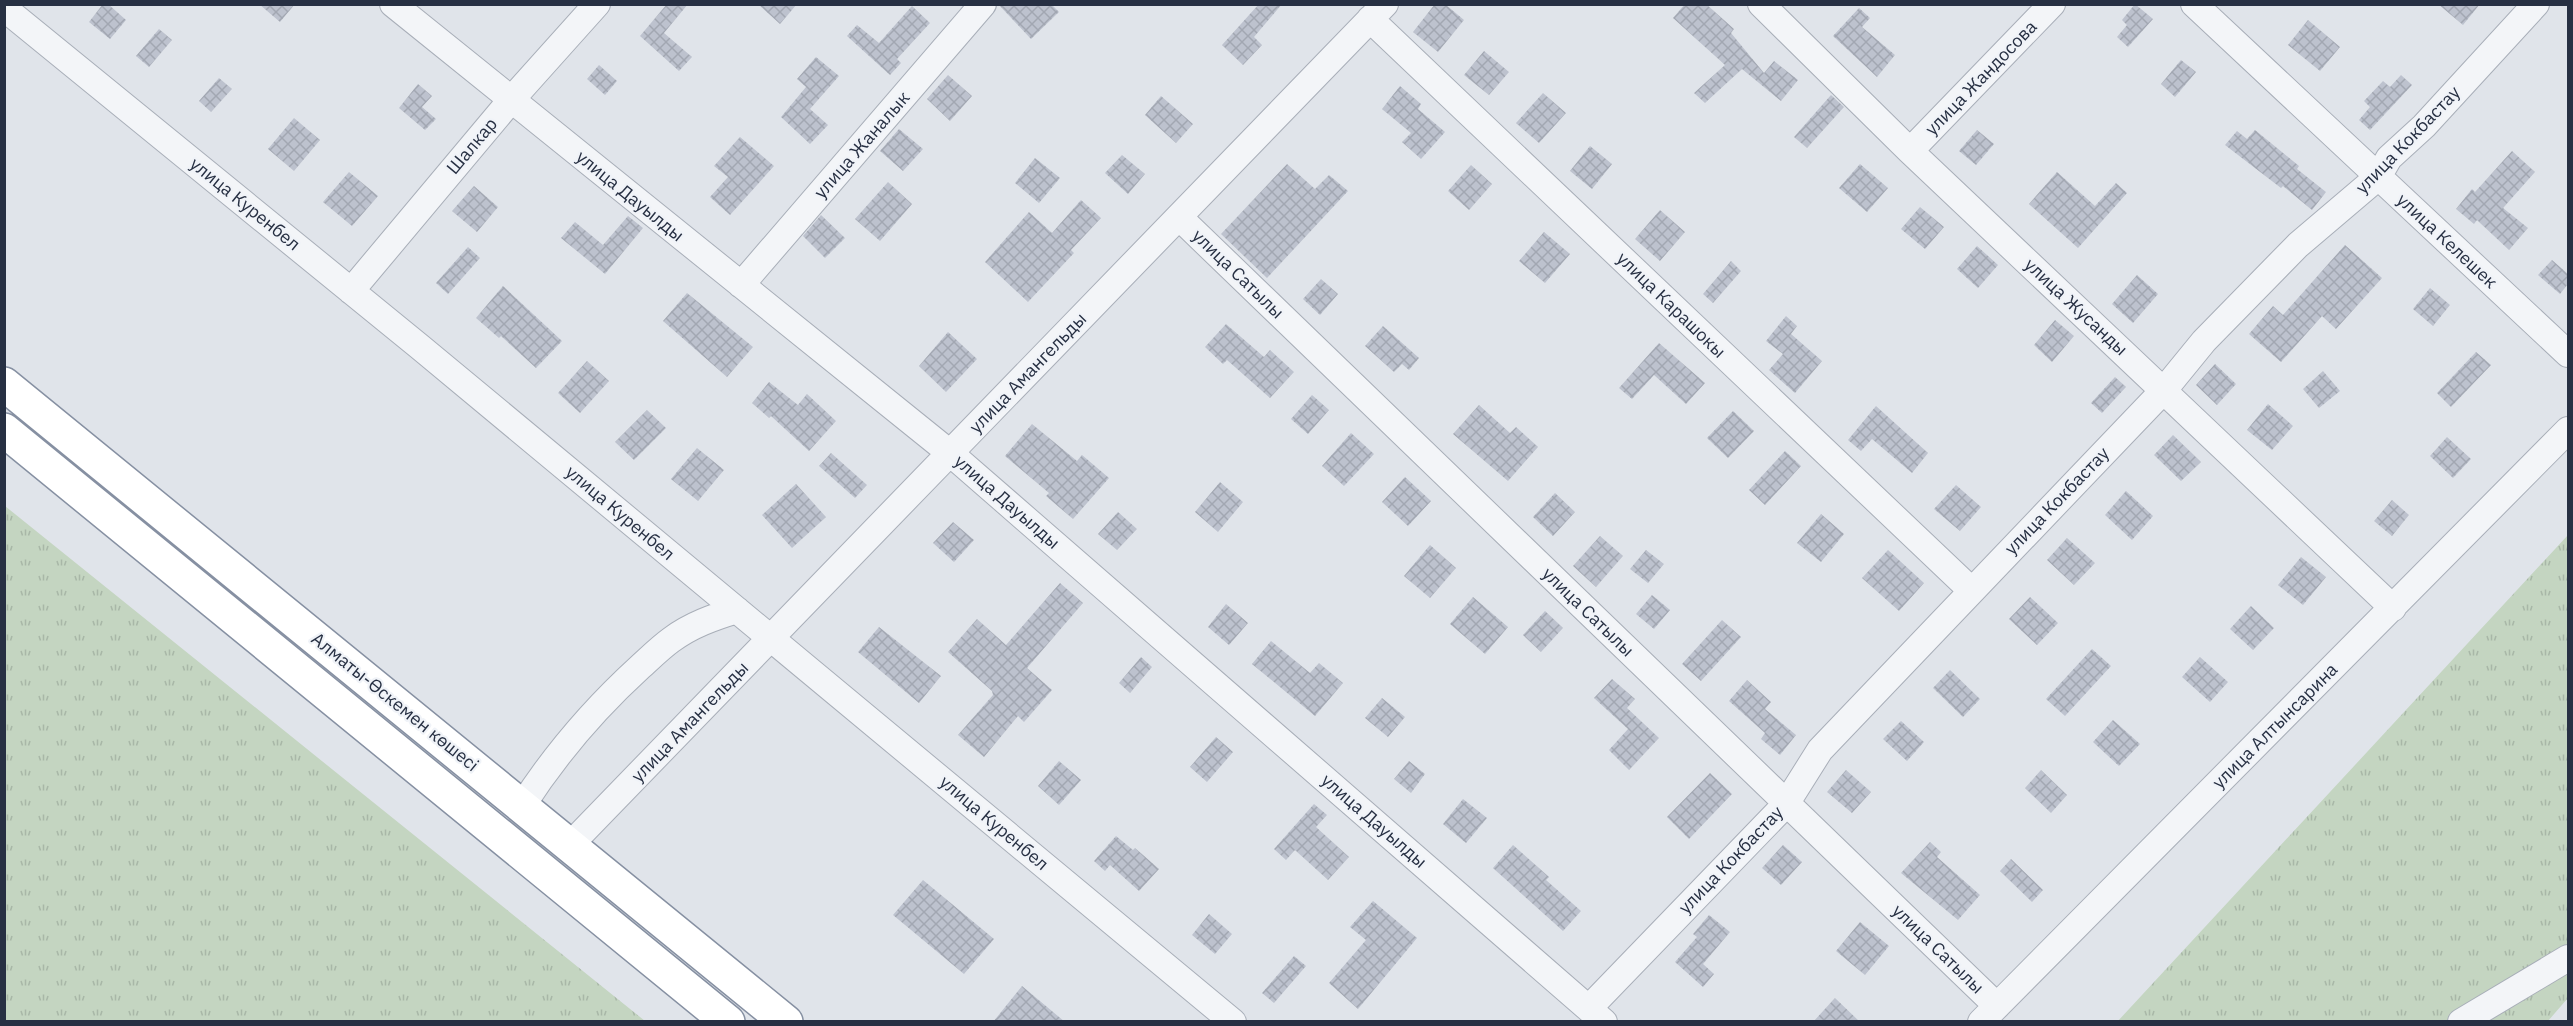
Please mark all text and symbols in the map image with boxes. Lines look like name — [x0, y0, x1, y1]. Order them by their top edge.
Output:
street label: улица Жандосова — [1920, 15, 2042, 140]
street label: улица Кокбастау — [2350, 81, 2465, 198]
street label: улица Жаналык — [809, 86, 915, 203]
street label: Шалкар — [441, 113, 502, 179]
street label: улица Дауылды — [572, 145, 689, 246]
street label: улица Куренбел — [185, 152, 305, 255]
street label: улица Келешек — [2392, 188, 2503, 293]
street label: улица Сатылы — [1187, 224, 1289, 323]
street label: улица Карашокы — [1612, 247, 1731, 363]
street label: улица Жусанды — [2020, 253, 2133, 360]
street label: улица Амангельды — [964, 307, 1091, 438]
street label: улица Кокбастау — [1999, 442, 2114, 559]
street label: улица Дауылды — [950, 449, 1065, 554]
street label: улица Куренбел — [561, 460, 680, 565]
street label: улица Сатылы — [1537, 562, 1639, 661]
street label: Алматы-Өскемен көшесі — [307, 627, 484, 776]
street label: улица Амангельды — [626, 656, 753, 787]
street label: улица Алтынсарина — [2207, 658, 2342, 793]
street label: улица Дауылды — [1317, 768, 1432, 873]
street label: улица Куренбел — [935, 770, 1054, 875]
street label: улица Кокбастау — [1673, 801, 1788, 918]
street label: улица Сатылы — [1887, 899, 1989, 998]

